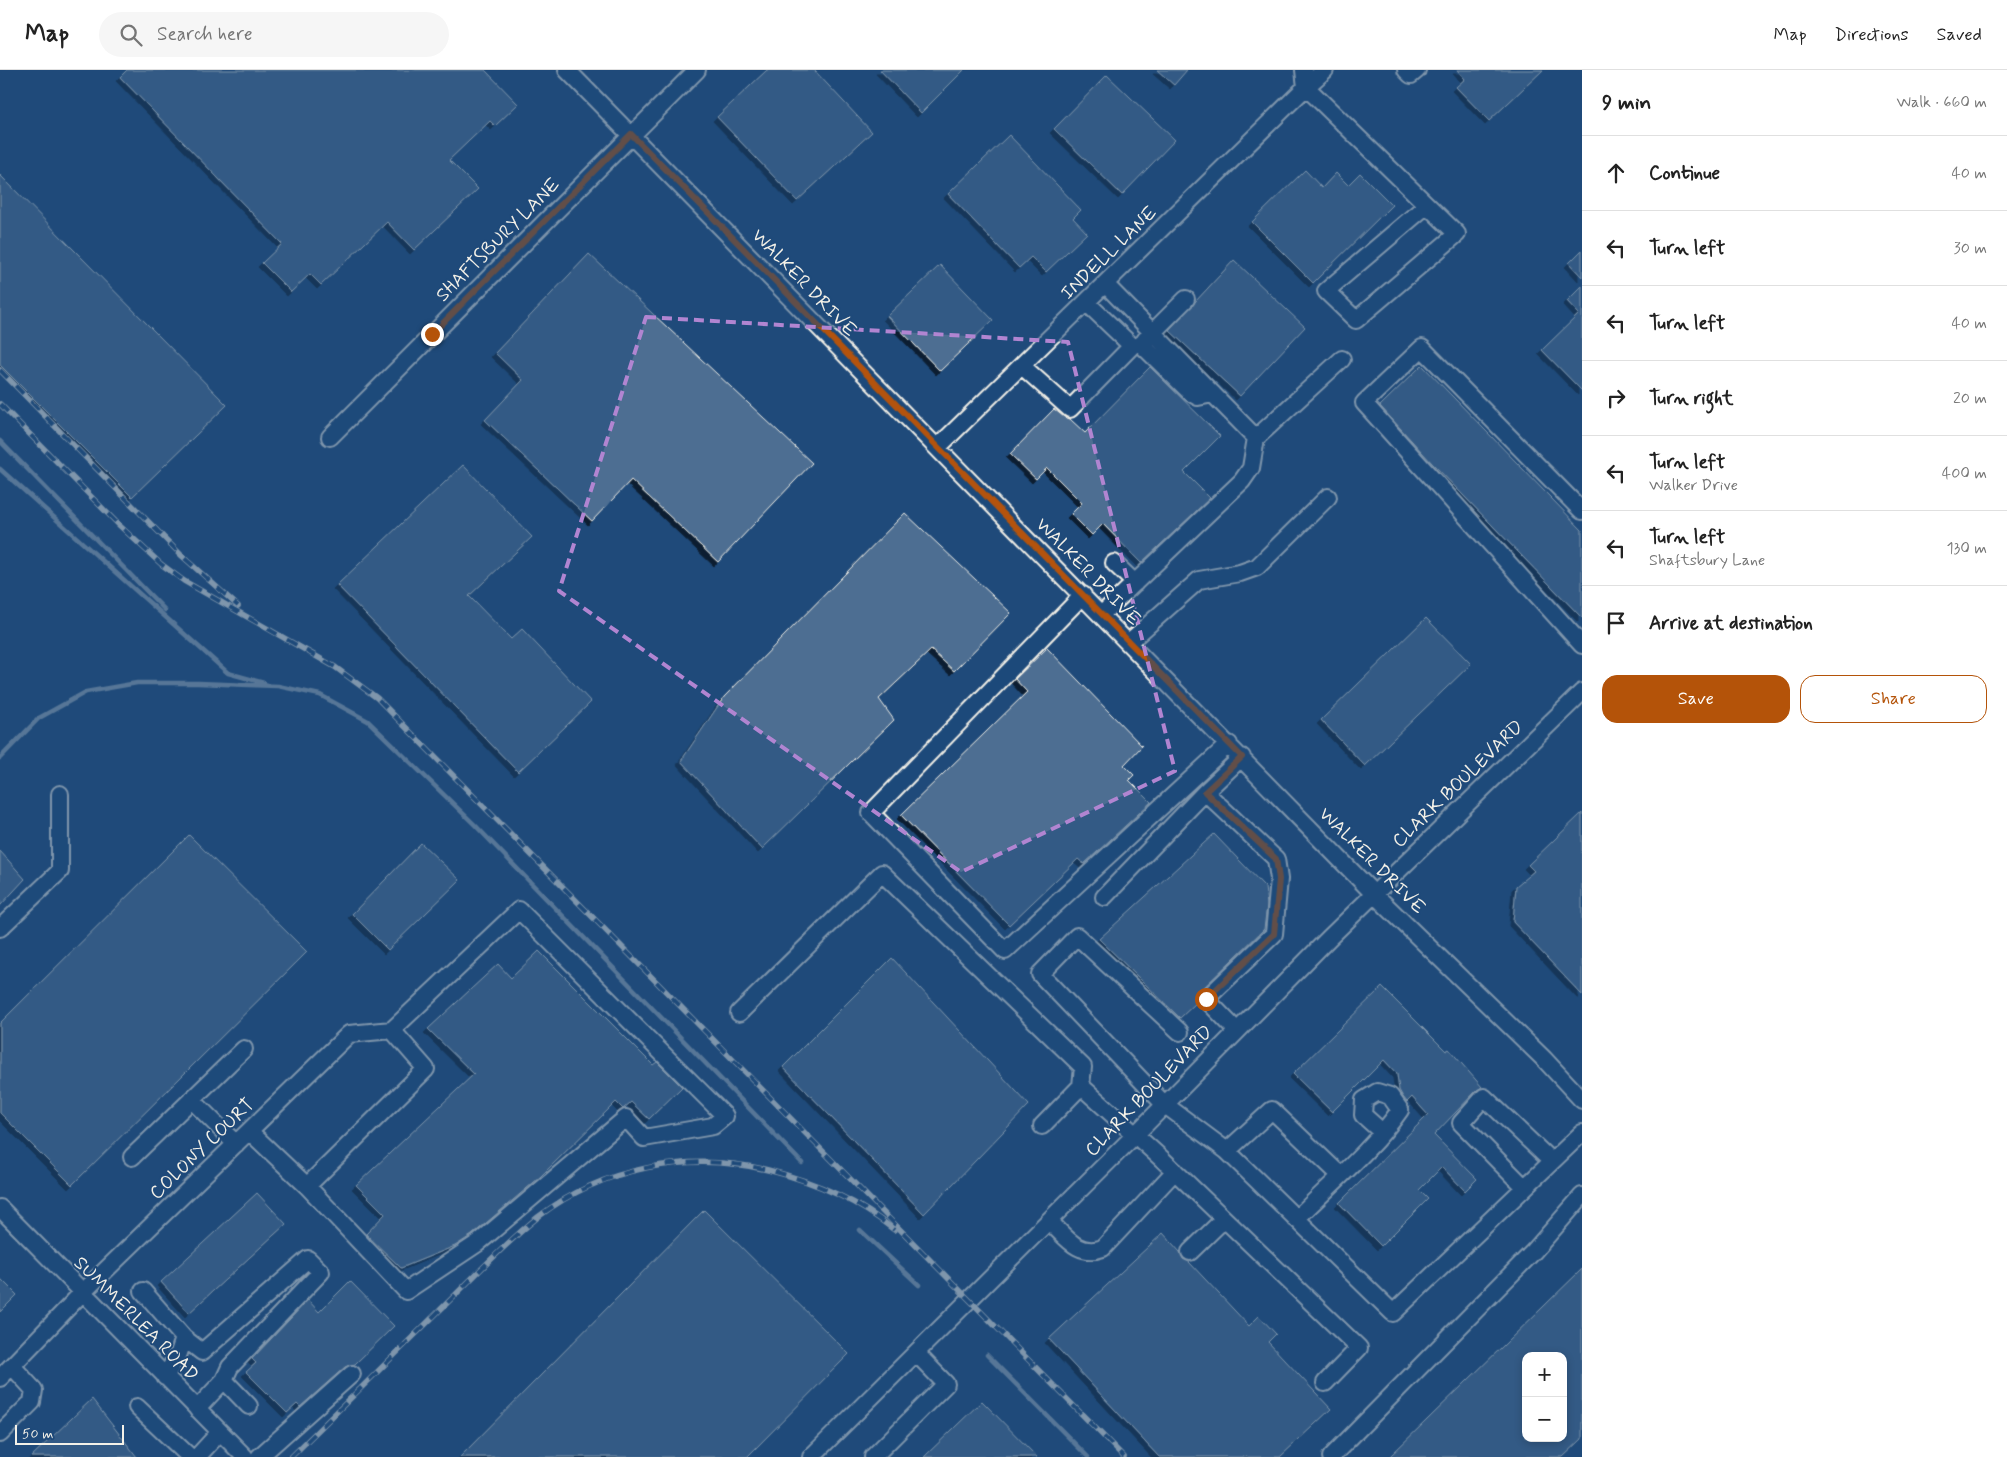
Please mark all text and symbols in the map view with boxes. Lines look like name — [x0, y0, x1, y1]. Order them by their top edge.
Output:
search box — [99, 12, 449, 57]
text: Map — [25, 19, 69, 50]
icon: search — [117, 21, 145, 49]
text: Search here — [157, 22, 253, 47]
text: Map — [1774, 23, 1807, 47]
text: Directions — [1835, 23, 1909, 47]
text: Saved — [1937, 23, 1982, 47]
text: 9 min — [1602, 89, 1651, 117]
text: Walk · 660 m — [1896, 92, 1987, 113]
icon: ahead — [1602, 159, 1630, 187]
text: Continue — [1649, 161, 1720, 186]
text: 40 m — [1951, 163, 1987, 184]
street label: SHAFTSBURY LANE — [430, 172, 566, 308]
street label: INDELL LANE — [1055, 201, 1163, 305]
street label: WALKER DRIVE — [746, 223, 862, 343]
icon: left — [1602, 234, 1630, 262]
text: Turn left — [1649, 236, 1725, 261]
text: 30 m — [1954, 238, 1987, 259]
icon: left — [1602, 309, 1630, 337]
text: Turn left — [1649, 311, 1725, 336]
text: 40 m — [1951, 313, 1987, 334]
route end — [421, 323, 444, 346]
icon: right — [1602, 384, 1630, 412]
text: Turn right — [1649, 386, 1733, 411]
text: 20 m — [1953, 388, 1987, 409]
text: Turn left — [1649, 450, 1725, 475]
icon: left — [1602, 459, 1630, 487]
text: 400 m — [1942, 463, 1987, 484]
text: Walker Drive — [1649, 475, 1738, 496]
street label: WALKER DRIVE — [1030, 512, 1146, 632]
text: Turn left — [1649, 525, 1725, 550]
icon: left — [1602, 534, 1630, 562]
text: 130 m — [1946, 538, 1987, 559]
text: Shaftsbury Lane — [1649, 550, 1765, 571]
icon: arrive — [1602, 609, 1630, 637]
text: Arrive at destination — [1649, 611, 1813, 636]
button: Save — [1602, 675, 1790, 723]
button: Share — [1800, 675, 1987, 723]
street label: CLARK BOULEVARD — [1387, 715, 1529, 853]
street label: WALKER DRIVE — [1313, 802, 1431, 920]
route start — [1195, 988, 1218, 1011]
street label: CLARK BOULEVARD — [1080, 1020, 1218, 1162]
street label: COLONY COURT — [144, 1093, 260, 1205]
street label: SUMMERLEA ROAD — [68, 1251, 204, 1387]
map controls — [1522, 1352, 1567, 1442]
button: + — [1522, 1352, 1567, 1397]
button: − — [1522, 1397, 1567, 1442]
scale bar — [15, 1422, 124, 1445]
text: 50 m — [22, 1425, 53, 1443]

